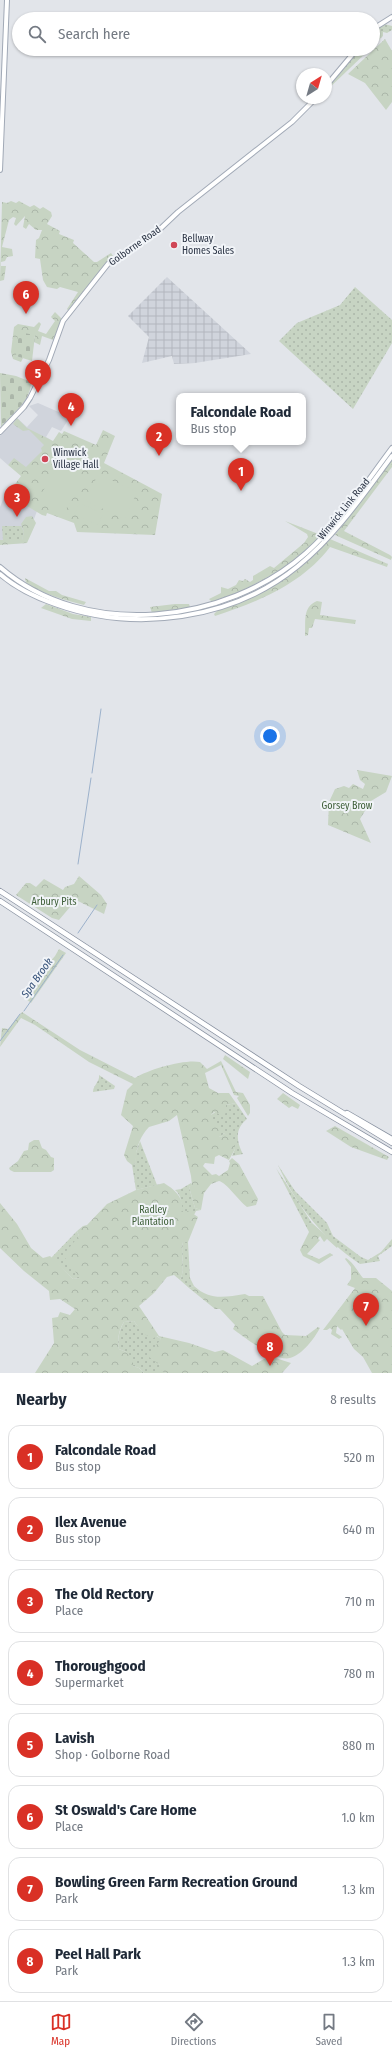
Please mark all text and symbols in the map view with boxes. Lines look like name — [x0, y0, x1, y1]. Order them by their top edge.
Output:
search box — [12, 12, 380, 56]
icon: search — [26, 23, 48, 45]
text: Search here — [58, 25, 130, 43]
north arrow — [296, 68, 332, 104]
street label: Golborne Road — [107, 224, 163, 268]
place label: Bellway Homes Sales — [182, 233, 234, 257]
marker: Bellway Homes Sales — [169, 240, 179, 250]
pin: 6 — [13, 281, 39, 314]
pin: 5 — [25, 360, 51, 393]
pin: 4 — [58, 393, 84, 426]
popup — [176, 393, 306, 445]
text: Falcondale Road — [190, 403, 292, 421]
text: Bus stop — [190, 421, 236, 436]
pin: 2 — [146, 423, 172, 456]
place label: Winwick Village Hall — [53, 447, 99, 471]
marker: Winwick Village Hall — [40, 454, 50, 464]
pin: 1 — [228, 458, 254, 491]
street label: Winwick Link Road — [316, 476, 372, 542]
pin: 3 — [4, 484, 30, 517]
your location — [260, 726, 280, 746]
park label: Gorsey Brow — [322, 800, 373, 812]
park label: Arbury Pits — [32, 896, 76, 908]
water label: Spa Brook — [18, 955, 56, 1001]
park label: Radley Plantation — [132, 1204, 174, 1228]
pin: 7 — [353, 1293, 379, 1326]
pin: 8 — [257, 1333, 283, 1366]
text: Nearby — [16, 1389, 67, 1410]
text: 8 results — [330, 1392, 376, 1407]
text: Falcondale Road — [55, 1441, 156, 1459]
text: 1 — [27, 1450, 33, 1465]
text: 520 m — [344, 1450, 375, 1465]
text: Bus stop — [55, 1459, 101, 1474]
text: Ilex Avenue — [55, 1513, 127, 1531]
text: 2 — [27, 1522, 33, 1537]
text: 640 m — [342, 1522, 375, 1537]
text: Bus stop — [55, 1531, 101, 1546]
text: The Old Rectory — [55, 1585, 154, 1603]
text: 3 — [27, 1594, 33, 1609]
text: 710 m — [345, 1594, 375, 1609]
text: Place — [55, 1603, 83, 1618]
text: Thoroughgood — [55, 1657, 146, 1675]
text: 4 — [27, 1666, 33, 1681]
text: 780 m — [344, 1666, 375, 1681]
text: Supermarket — [55, 1675, 124, 1690]
text: Lavish — [55, 1729, 95, 1747]
text: 5 — [27, 1738, 33, 1753]
text: 880 m — [342, 1738, 375, 1753]
text: Shop · Golborne Road — [55, 1747, 170, 1762]
text: St Oswald's Care Home — [55, 1801, 197, 1819]
text: 6 — [27, 1810, 33, 1825]
text: 1.0 km — [341, 1810, 375, 1825]
text: Place — [55, 1819, 83, 1834]
text: Bowling Green Farm Recreation Ground — [55, 1873, 298, 1891]
text: 7 — [27, 1882, 33, 1897]
text: 1.3 km — [342, 1882, 375, 1897]
text: Park — [55, 1891, 78, 1906]
text: Peel Hall Park — [55, 1945, 141, 1963]
text: 8 — [27, 1954, 33, 1969]
text: 1.3 km — [342, 1954, 375, 1969]
text: Park — [55, 1963, 78, 1978]
tab: Map — [50, 2011, 72, 2048]
tab: Directions — [171, 2011, 216, 2048]
tab: Saved — [316, 2011, 342, 2048]

